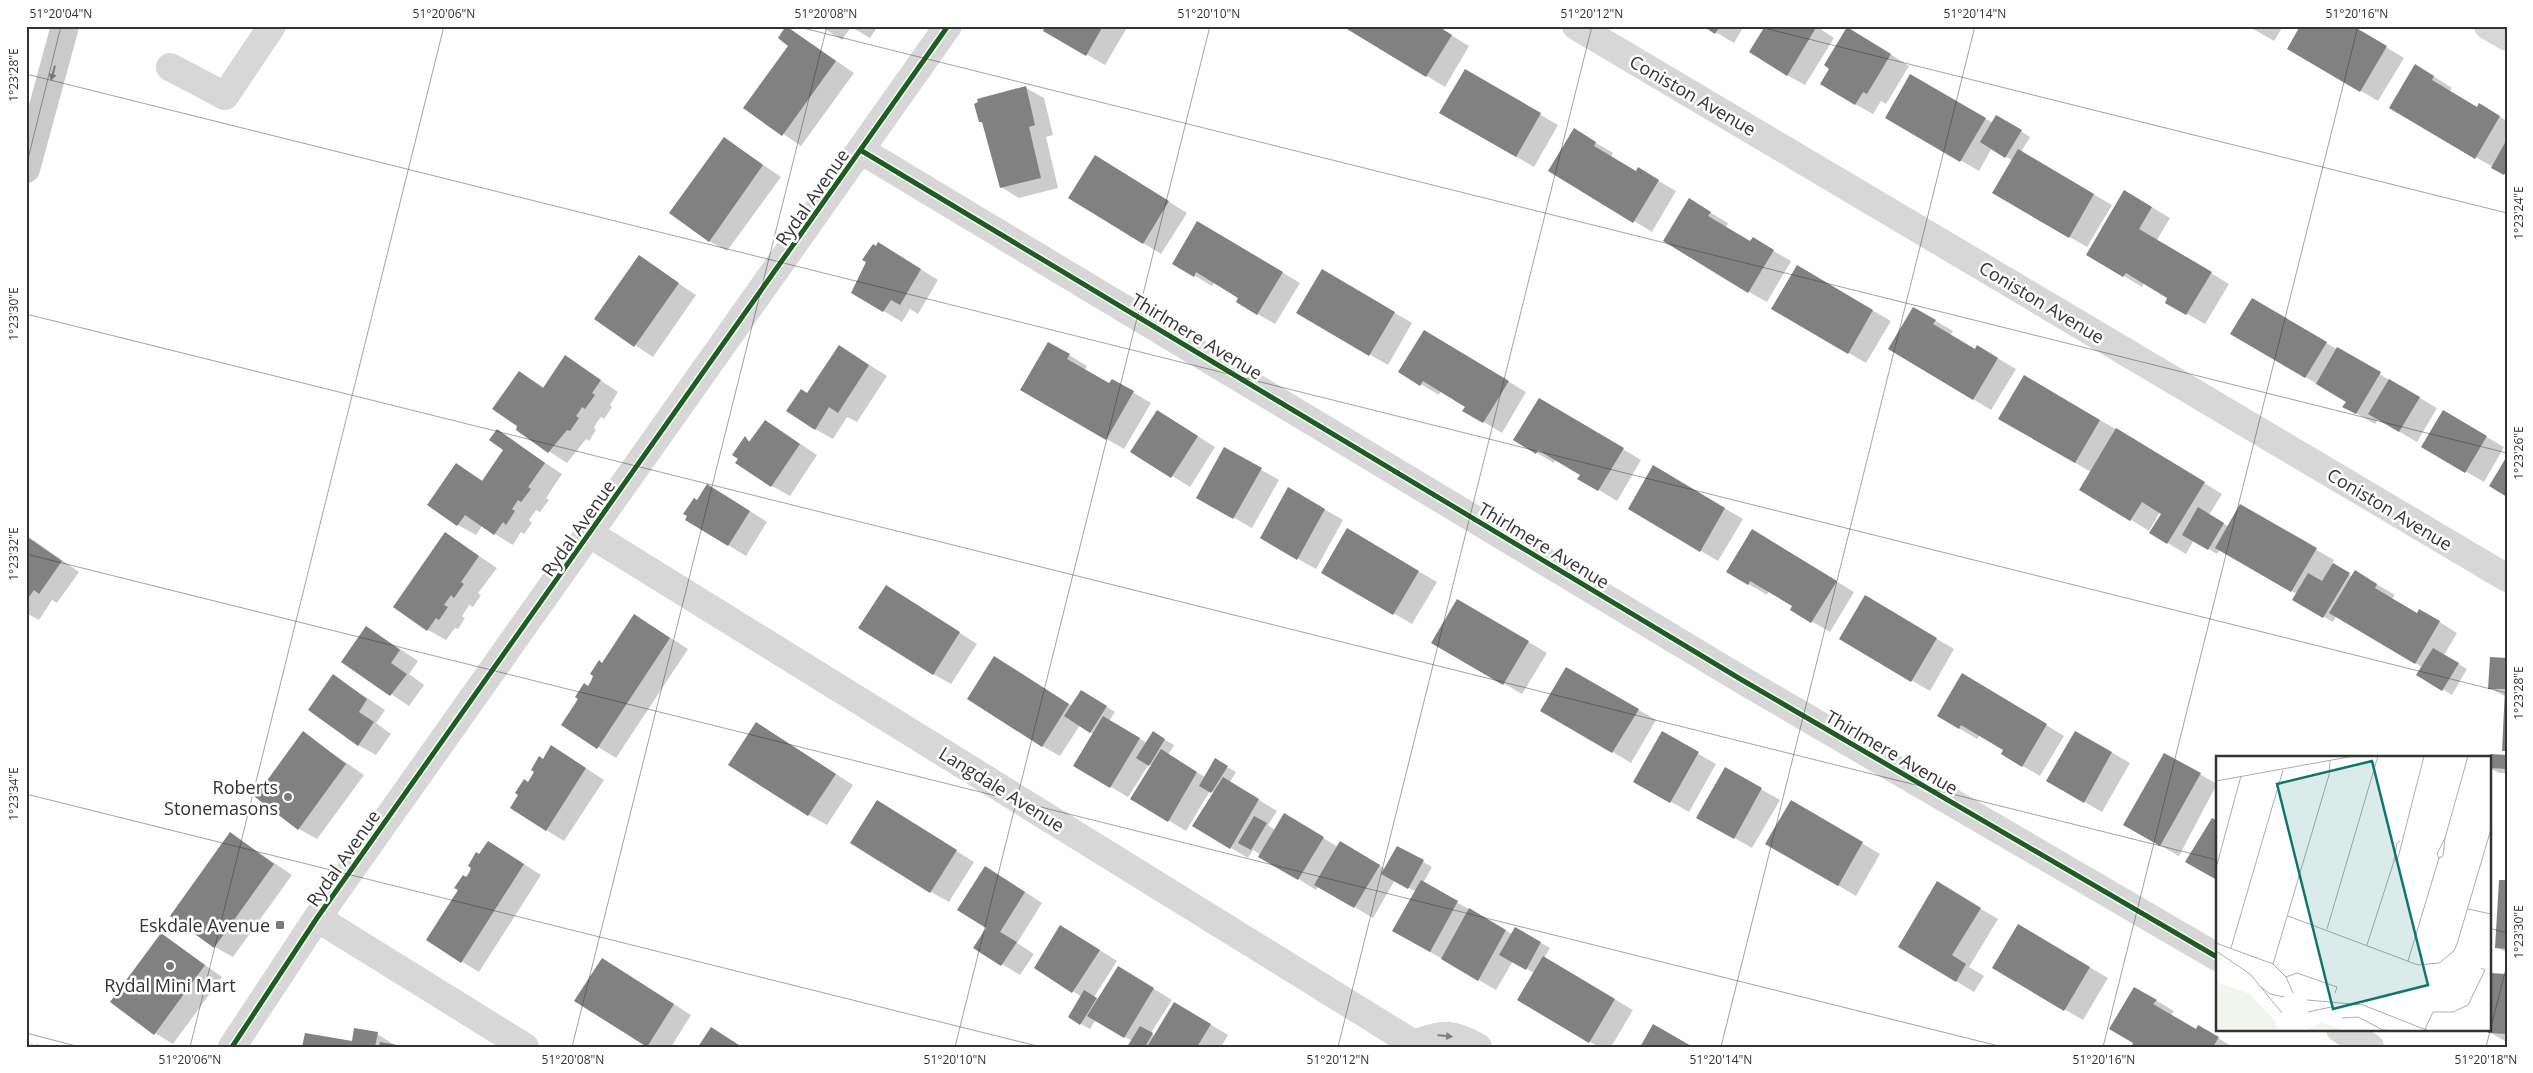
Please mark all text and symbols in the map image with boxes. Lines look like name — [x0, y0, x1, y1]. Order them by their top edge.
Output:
text: 51°20'04"N — [30, 5, 92, 22]
text: 51°20'06"N — [413, 5, 475, 22]
text: 51°20'08"N — [795, 5, 857, 22]
text: 51°20'10"N — [1178, 5, 1240, 22]
text: 51°20'12"N — [1561, 5, 1623, 22]
text: 51°20'14"N — [1944, 5, 2006, 22]
text: 51°20'16"N — [2326, 5, 2388, 22]
text: 1°23'28"E — [5, 48, 22, 102]
street label: Coniston Avenue — [1626, 49, 1760, 141]
one-way arrow — [48, 66, 56, 81]
street label: Rydal Avenue — [770, 144, 854, 250]
text: 1°23'24"E — [2510, 186, 2527, 240]
street label: Coniston Avenue — [1975, 255, 2109, 349]
text: 1°23'30"E — [5, 287, 22, 341]
street label: Thirlmere Avenue — [1127, 287, 1267, 385]
text: 1°23'26"E — [2510, 426, 2527, 480]
street label: Coniston Avenue — [2323, 462, 2457, 556]
street label: Rydal Avenue — [536, 475, 620, 581]
street label: Thirlmere Avenue — [1474, 496, 1614, 594]
text: 1°23'32"E — [5, 527, 22, 581]
text: 1°23'28"E — [2510, 666, 2527, 720]
street label: Thirlmere Avenue — [1821, 704, 1963, 800]
street label: Langdale Avenue — [935, 741, 1069, 837]
inset map — [2216, 756, 2490, 1030]
text: 1°23'34"E — [5, 767, 22, 821]
place label: Roberts Stonemasons — [164, 775, 278, 820]
marker: Roberts Stonemasons — [282, 791, 294, 803]
street label: Rydal Avenue — [301, 805, 385, 911]
text: 1°23'30"E — [2510, 905, 2527, 959]
place label: Eskdale Avenue — [139, 913, 270, 937]
marker: Eskdale Avenue — [274, 919, 286, 931]
marker: Rydal Mini Mart — [164, 960, 176, 972]
place label: Rydal Mini Mart — [104, 973, 236, 997]
one-way arrow — [1437, 1032, 1453, 1040]
text: 51°20'06"N — [159, 1051, 221, 1068]
text: 51°20'08"N — [542, 1051, 604, 1068]
text: 51°20'10"N — [924, 1051, 986, 1068]
text: 51°20'12"N — [1307, 1051, 1369, 1068]
text: 51°20'14"N — [1690, 1051, 1752, 1068]
text: 51°20'16"N — [2073, 1051, 2135, 1068]
text: 51°20'18"N — [2455, 1051, 2517, 1068]

